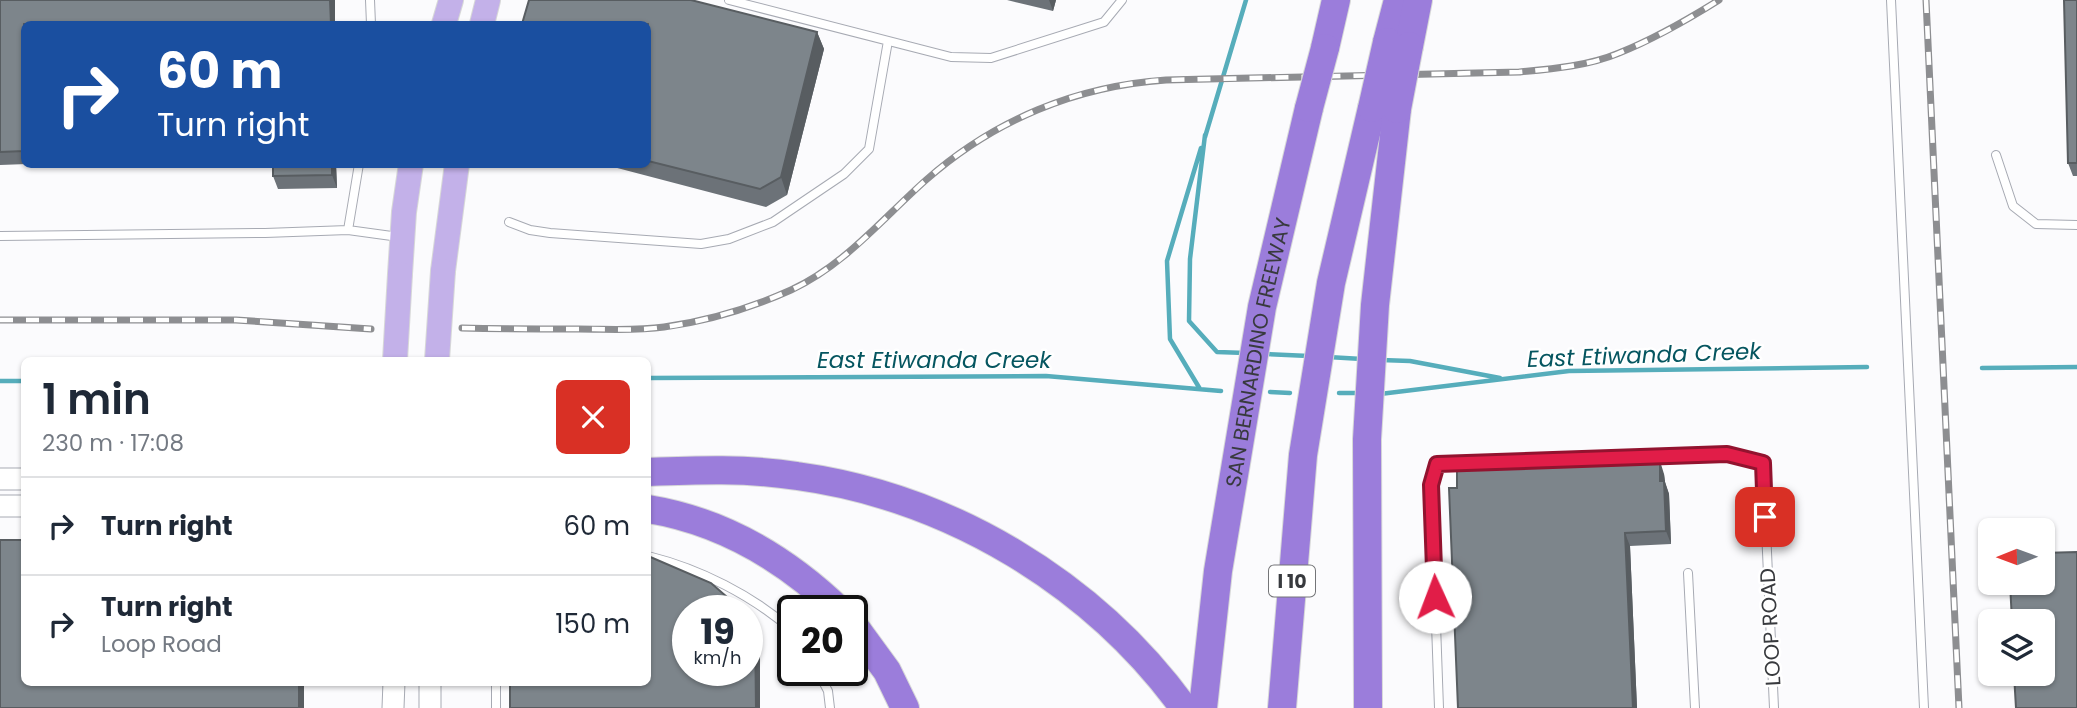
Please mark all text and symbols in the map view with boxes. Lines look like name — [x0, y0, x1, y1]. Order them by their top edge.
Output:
text: 60 m — [157, 37, 282, 105]
icon: right — [42, 49, 133, 140]
text: Turn right — [157, 102, 309, 147]
street label: SAN BERNARDINO FREEWAY — [1218, 215, 1297, 489]
water label: East Etiwanda Creek — [1526, 335, 1763, 375]
water label: East Etiwanda Creek — [817, 344, 1052, 376]
text: 1 min — [42, 370, 151, 429]
button: close — [556, 380, 630, 454]
text: 230 m · 17:08 — [42, 427, 184, 459]
pin — [1735, 487, 1795, 547]
icon: arrive — [1746, 498, 1784, 536]
icon: right — [42, 507, 80, 545]
text: Turn right — [101, 508, 233, 544]
text: 60 m — [563, 508, 630, 544]
north arrow — [1978, 518, 2054, 595]
map controls — [1978, 518, 2055, 686]
position arrow — [1398, 560, 1472, 634]
road number: I 10 — [1269, 566, 1315, 596]
street label: LOOP ROAD — [1752, 567, 1788, 687]
text: Turn right — [101, 589, 233, 625]
speed limit sign: 20 — [777, 595, 868, 686]
icon: right — [42, 605, 80, 643]
text: 150 m — [555, 606, 630, 642]
text: 19 — [700, 607, 735, 656]
button: layers — [1978, 609, 2055, 686]
text: Loop Road — [101, 628, 222, 660]
text: km/h — [694, 645, 741, 670]

